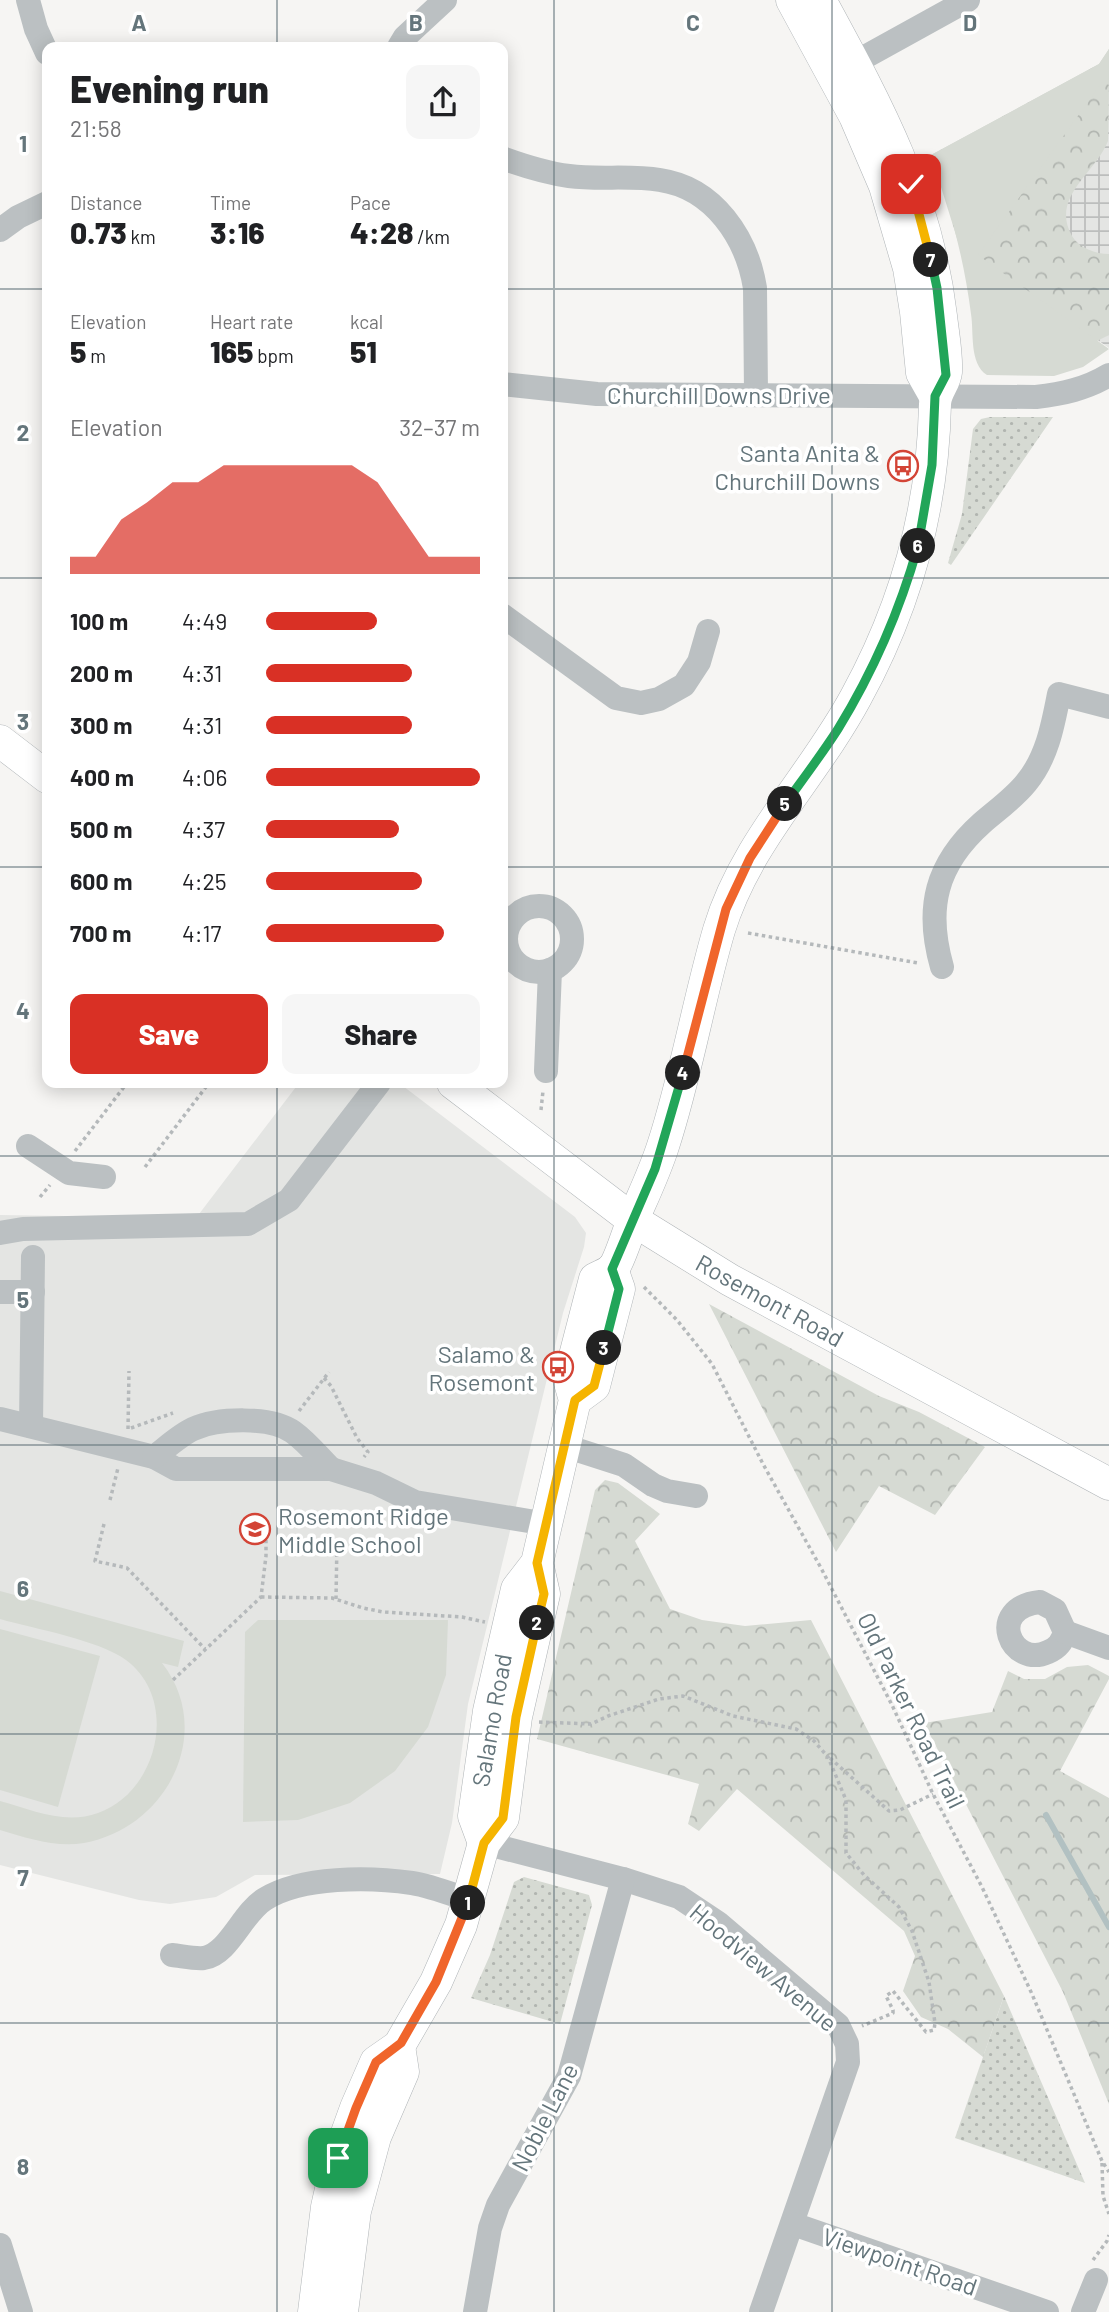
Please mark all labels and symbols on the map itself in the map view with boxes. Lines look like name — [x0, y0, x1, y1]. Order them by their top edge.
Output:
text: A — [131, 8, 147, 36]
text: B — [409, 8, 423, 36]
text: C — [686, 8, 700, 36]
text: D — [963, 8, 977, 36]
text: 1 — [19, 129, 27, 157]
pin — [881, 154, 941, 214]
pin: 7 — [914, 243, 948, 278]
street label: Churchill Downs Drive — [607, 380, 831, 409]
text: 2 — [17, 418, 29, 446]
place label: Santa Anita & Churchill Downs — [714, 438, 880, 495]
bus stop icon: Santa Anita & Churchill Downs — [886, 449, 920, 483]
pin: 6 — [900, 528, 936, 564]
text: 3 — [17, 707, 29, 735]
pin: 5 — [768, 786, 802, 822]
text: 4 — [16, 996, 30, 1024]
pin: 4 — [666, 1056, 700, 1090]
street label: Rosemont Road — [691, 1247, 849, 1353]
text: 5 — [17, 1285, 29, 1313]
pin: 3 — [586, 1330, 622, 1366]
place label: Salamo & Rosemont — [429, 1339, 535, 1396]
bus stop icon: Salamo & Rosemont — [541, 1350, 575, 1384]
place label: Rosemont Ridge Middle School — [278, 1501, 449, 1558]
school or university icon: Rosemont Ridge Middle School — [238, 1512, 272, 1546]
text: 6 — [17, 1574, 29, 1602]
pin: 2 — [520, 1606, 554, 1640]
street label: Old Parker Road Trail — [852, 1607, 972, 1813]
street label: Salamo Road — [465, 1651, 517, 1789]
text: 7 — [17, 1863, 29, 1891]
pin: 1 — [450, 1885, 486, 1920]
street label: Hoodview Avenue — [684, 1897, 844, 2037]
street label: Noble Lane — [505, 2058, 583, 2176]
pin — [308, 2128, 368, 2188]
text: 8 — [17, 2152, 29, 2180]
street label: Viewpoint Road — [819, 2221, 981, 2301]

